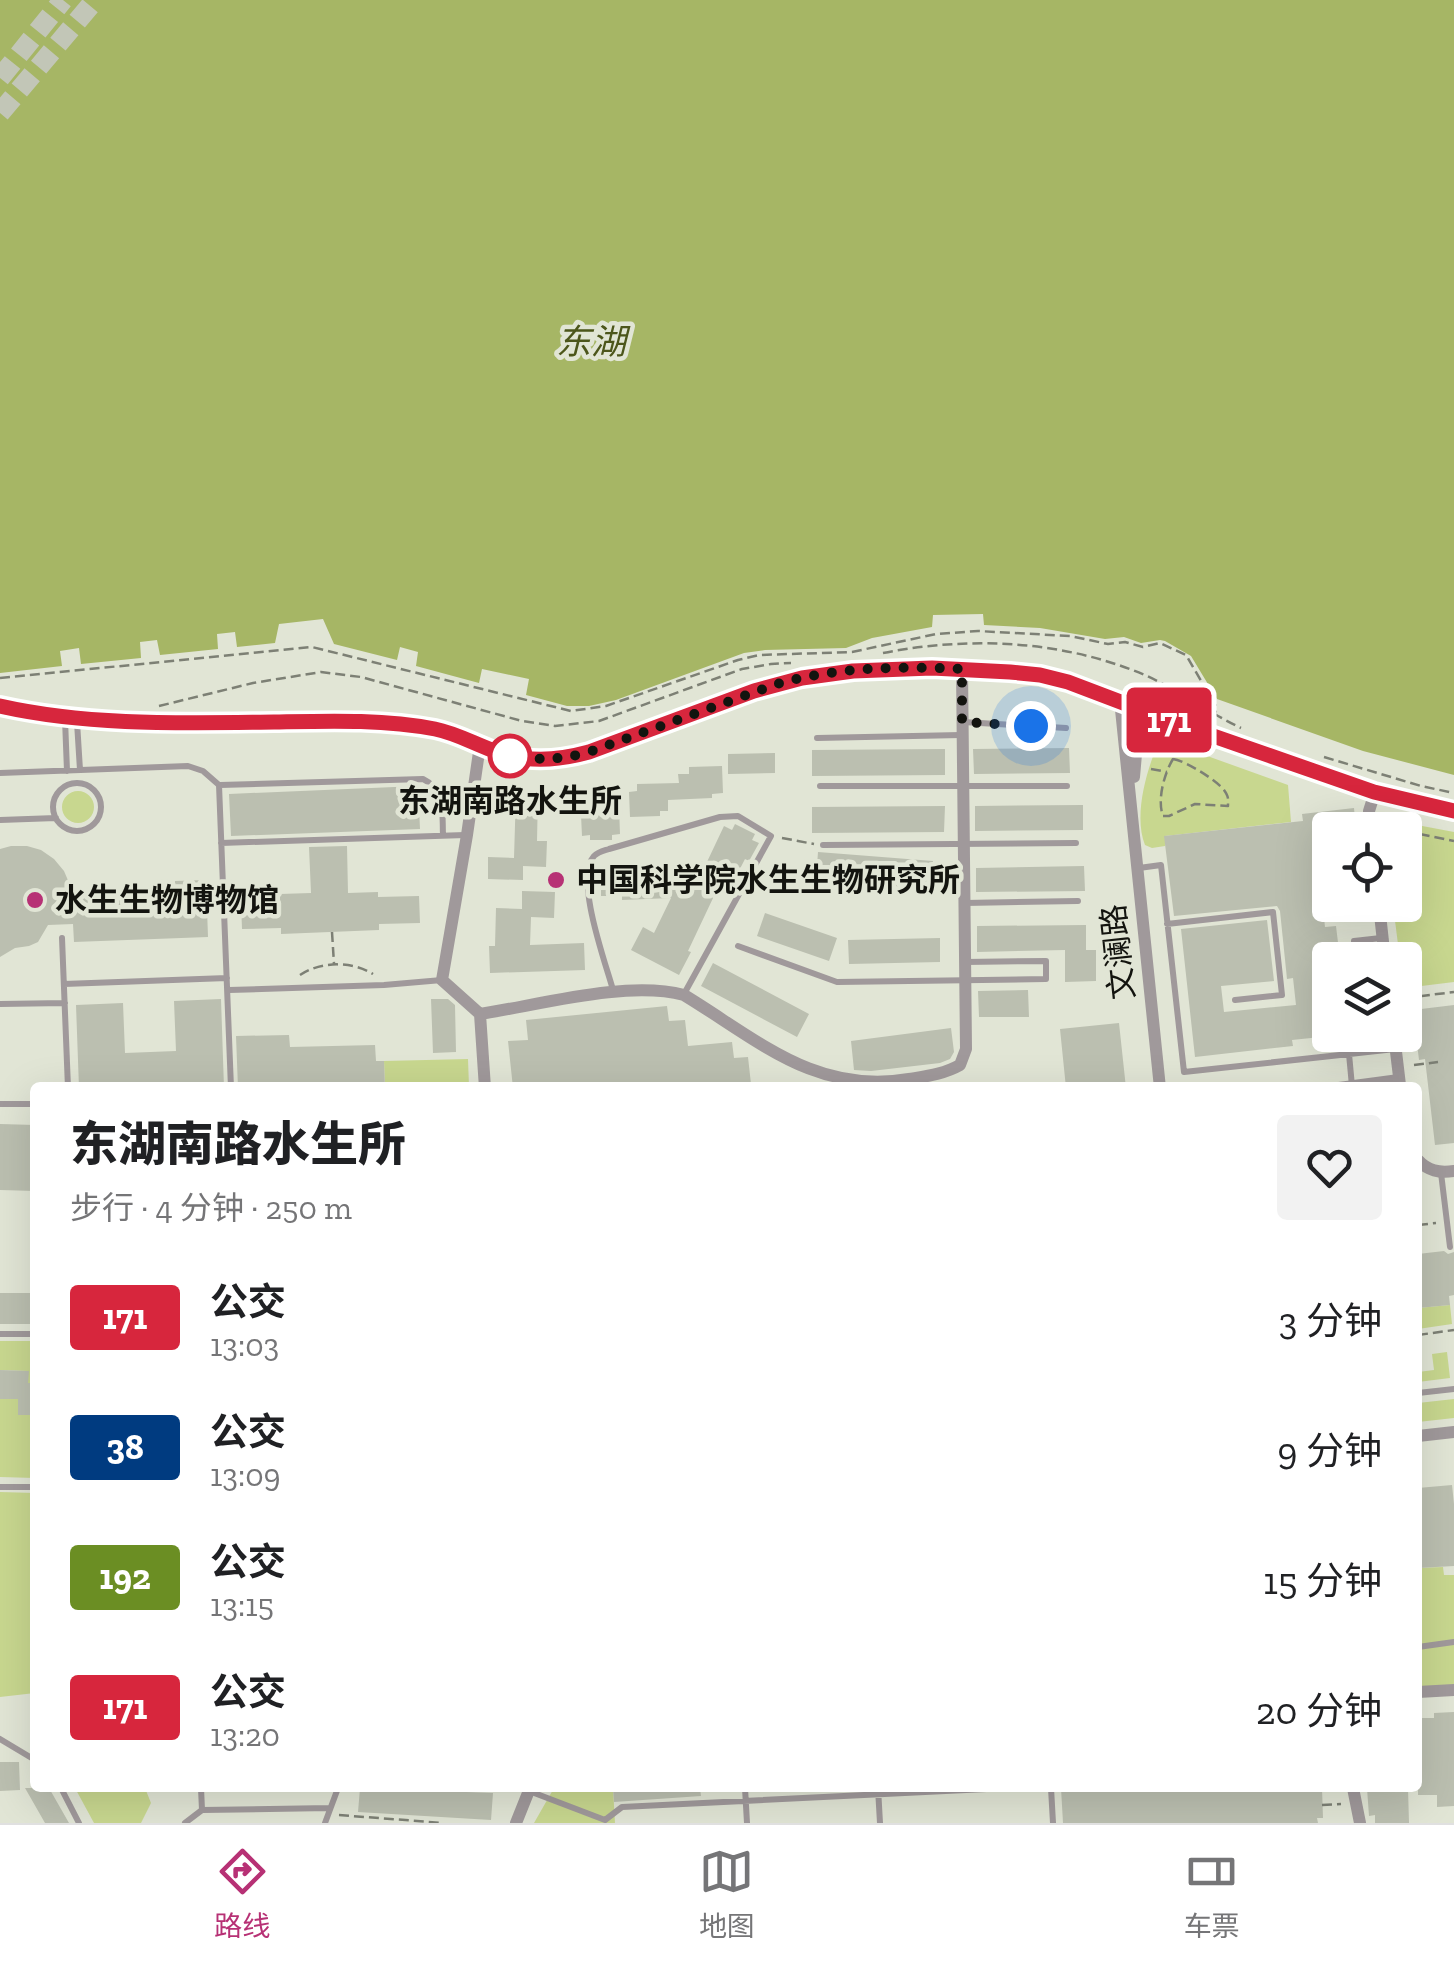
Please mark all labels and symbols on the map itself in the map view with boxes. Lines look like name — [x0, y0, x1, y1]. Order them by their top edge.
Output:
water label: 东湖 — [556, 321, 631, 363]
line badge: 171 — [1112, 688, 1226, 752]
your location — [1006, 701, 1056, 751]
marker: 东湖南路水生所 — [489, 735, 531, 777]
place label: 东湖南路水生所 — [398, 782, 622, 820]
place label: 中国科学院水生生物研究所 — [576, 861, 960, 899]
marker: 中国科学院水生生物研究所 — [545, 869, 567, 891]
place label: 水生生物博物馆 — [55, 881, 279, 919]
marker: 水生生物博物馆 — [24, 889, 46, 911]
street label: 文澜路 — [1094, 902, 1142, 1002]

